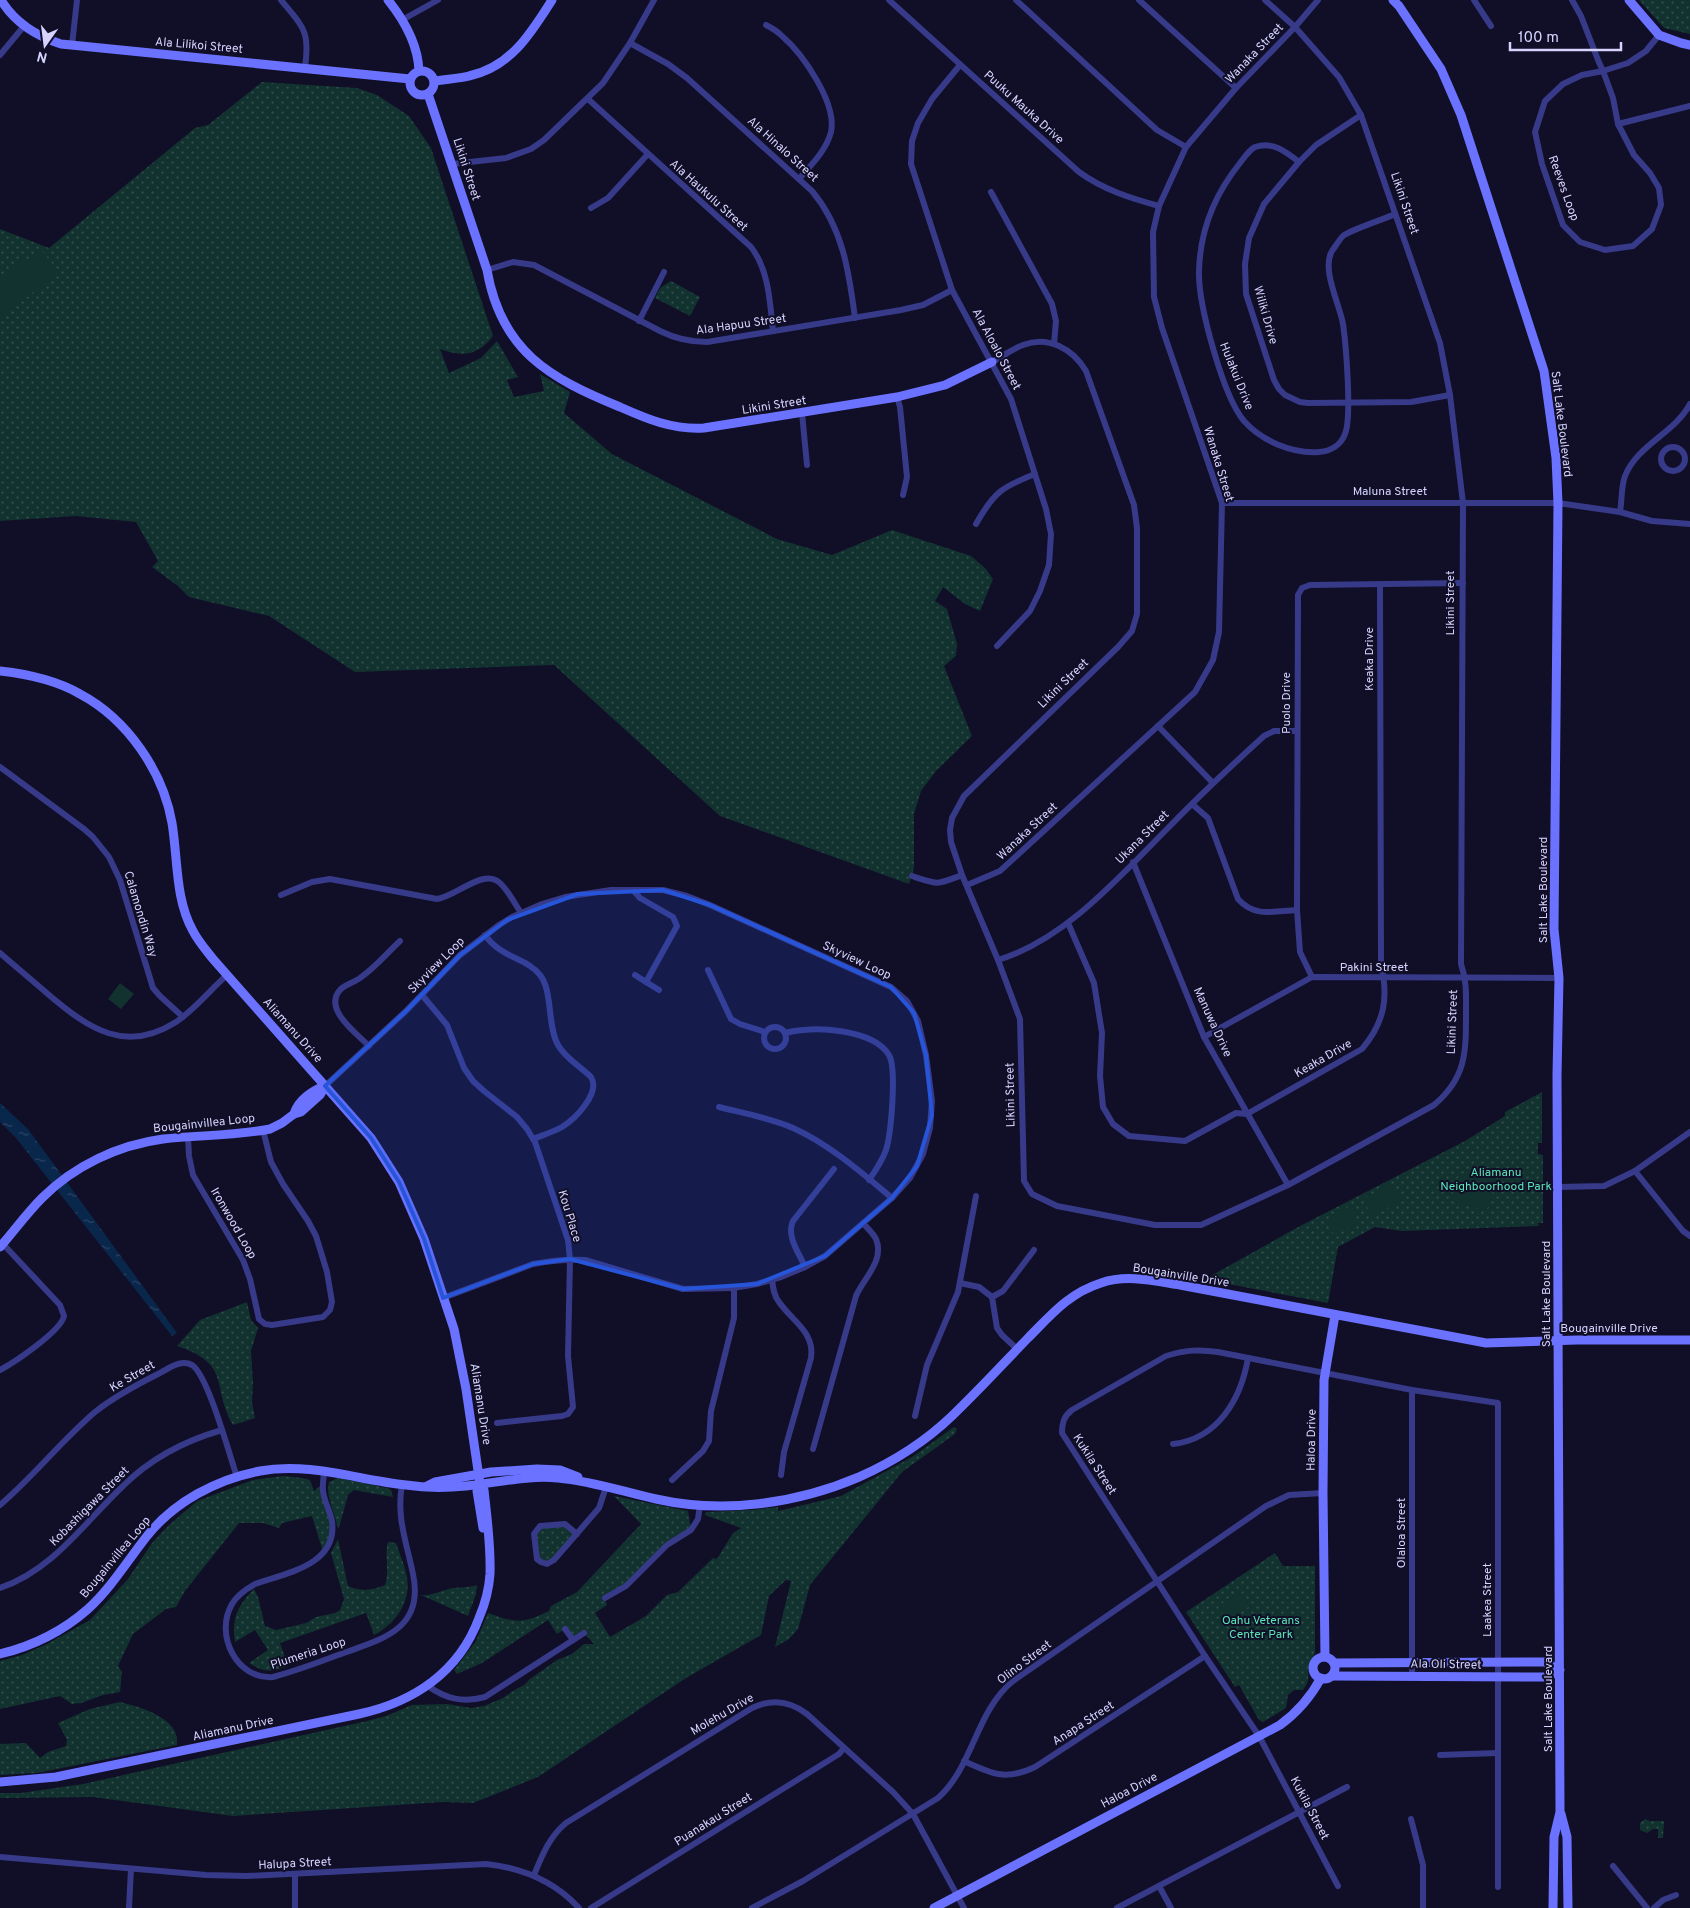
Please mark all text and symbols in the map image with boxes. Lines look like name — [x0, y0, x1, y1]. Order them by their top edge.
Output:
north arrow — [20, 20, 70, 70]
street label: Wanaka Street — [1222, 20, 1287, 87]
scale bar — [1510, 20, 1621, 52]
text: 100 m — [1518, 29, 1559, 48]
street label: Ala Lilikoi Street — [154, 34, 243, 58]
text: N — [35, 47, 49, 66]
street label: Puuku Mauka Drive — [980, 67, 1067, 148]
street label: Ala Hinalo Street — [743, 113, 821, 186]
street label: Likini Street — [448, 136, 484, 203]
street label: Reeves Loop — [1544, 153, 1582, 223]
street label: Ala Haukulu Street — [666, 156, 751, 235]
street label: Likini Street — [1386, 170, 1422, 237]
street label: Wiliki Drive — [1249, 284, 1281, 346]
street label: Ala Aloalo Street — [968, 306, 1024, 393]
street label: Ala Hapuu Street — [695, 311, 787, 339]
street label: Hulakui Drive — [1215, 340, 1257, 413]
street label: Salt Lake Boulevard — [1547, 370, 1575, 478]
street label: Likini Street — [741, 393, 807, 419]
street label: Wanaka Street — [1199, 425, 1237, 504]
street label: Maluna Street — [1353, 484, 1427, 500]
street label: Likini Street — [1443, 571, 1459, 635]
street label: Keaka Drive — [1362, 627, 1378, 691]
street label: Likini Street — [1035, 655, 1093, 712]
street label: Puolo Drive — [1279, 672, 1295, 734]
street label: Wanaka Street — [994, 799, 1062, 864]
street label: Ukana Street — [1112, 807, 1173, 868]
street label: Salt Lake Boulevard — [1536, 837, 1552, 943]
street label: Calamondin Way — [119, 869, 161, 959]
street label: Skyview Loop — [405, 934, 469, 998]
street label: Skyview Loop — [820, 938, 894, 984]
street label: Pakini Street — [1340, 960, 1408, 976]
street label: Manuwa Drive — [1189, 985, 1235, 1060]
street label: Likini Street — [1444, 989, 1462, 1055]
street label: Aliamanu Drive — [259, 995, 326, 1067]
street label: Keaka Drive — [1292, 1036, 1355, 1082]
street label: Likini Street — [1002, 1062, 1020, 1128]
street label: Bougainvillea Loop — [152, 1111, 256, 1137]
park label: Aliamanu Neighboorhood Park — [1440, 1165, 1552, 1195]
street label: Ironwood Loop — [206, 1185, 260, 1262]
street label: Kou Place — [554, 1188, 585, 1244]
street label: Salt Lake Boulevard — [1539, 1241, 1555, 1347]
street label: Bougainville Drive — [1131, 1260, 1230, 1292]
street label: Bougainville Drive — [1560, 1321, 1658, 1337]
street label: Ke Street — [107, 1357, 158, 1396]
street label: Aliamanu Drive — [466, 1362, 494, 1446]
street label: Haloa Drive — [1303, 1409, 1321, 1471]
street label: Kukila Street — [1069, 1431, 1120, 1498]
street label: Kobashigawa Street — [46, 1463, 133, 1550]
street label: Olaloa Street — [1394, 1498, 1410, 1568]
street label: Bougainvillea Loop — [77, 1513, 155, 1602]
street label: Laakea Street — [1480, 1563, 1496, 1637]
park label: Oahu Veterans Center Park — [1222, 1613, 1300, 1643]
street label: Plumeria Loop — [269, 1634, 348, 1674]
street label: Olino Street — [994, 1637, 1055, 1689]
street label: Salt Lake Boulevard — [1541, 1646, 1557, 1752]
street label: Ala Oli Street — [1410, 1656, 1482, 1674]
street label: Molehu Drive — [688, 1690, 757, 1739]
street label: Anapa Street — [1050, 1698, 1117, 1750]
street label: Aliamanu Drive — [191, 1713, 275, 1745]
street label: Haloa Drive — [1098, 1769, 1161, 1812]
street label: Kukila Street — [1286, 1774, 1332, 1843]
street label: Puanakau Street — [672, 1790, 755, 1850]
street label: Halupa Street — [258, 1854, 332, 1874]

